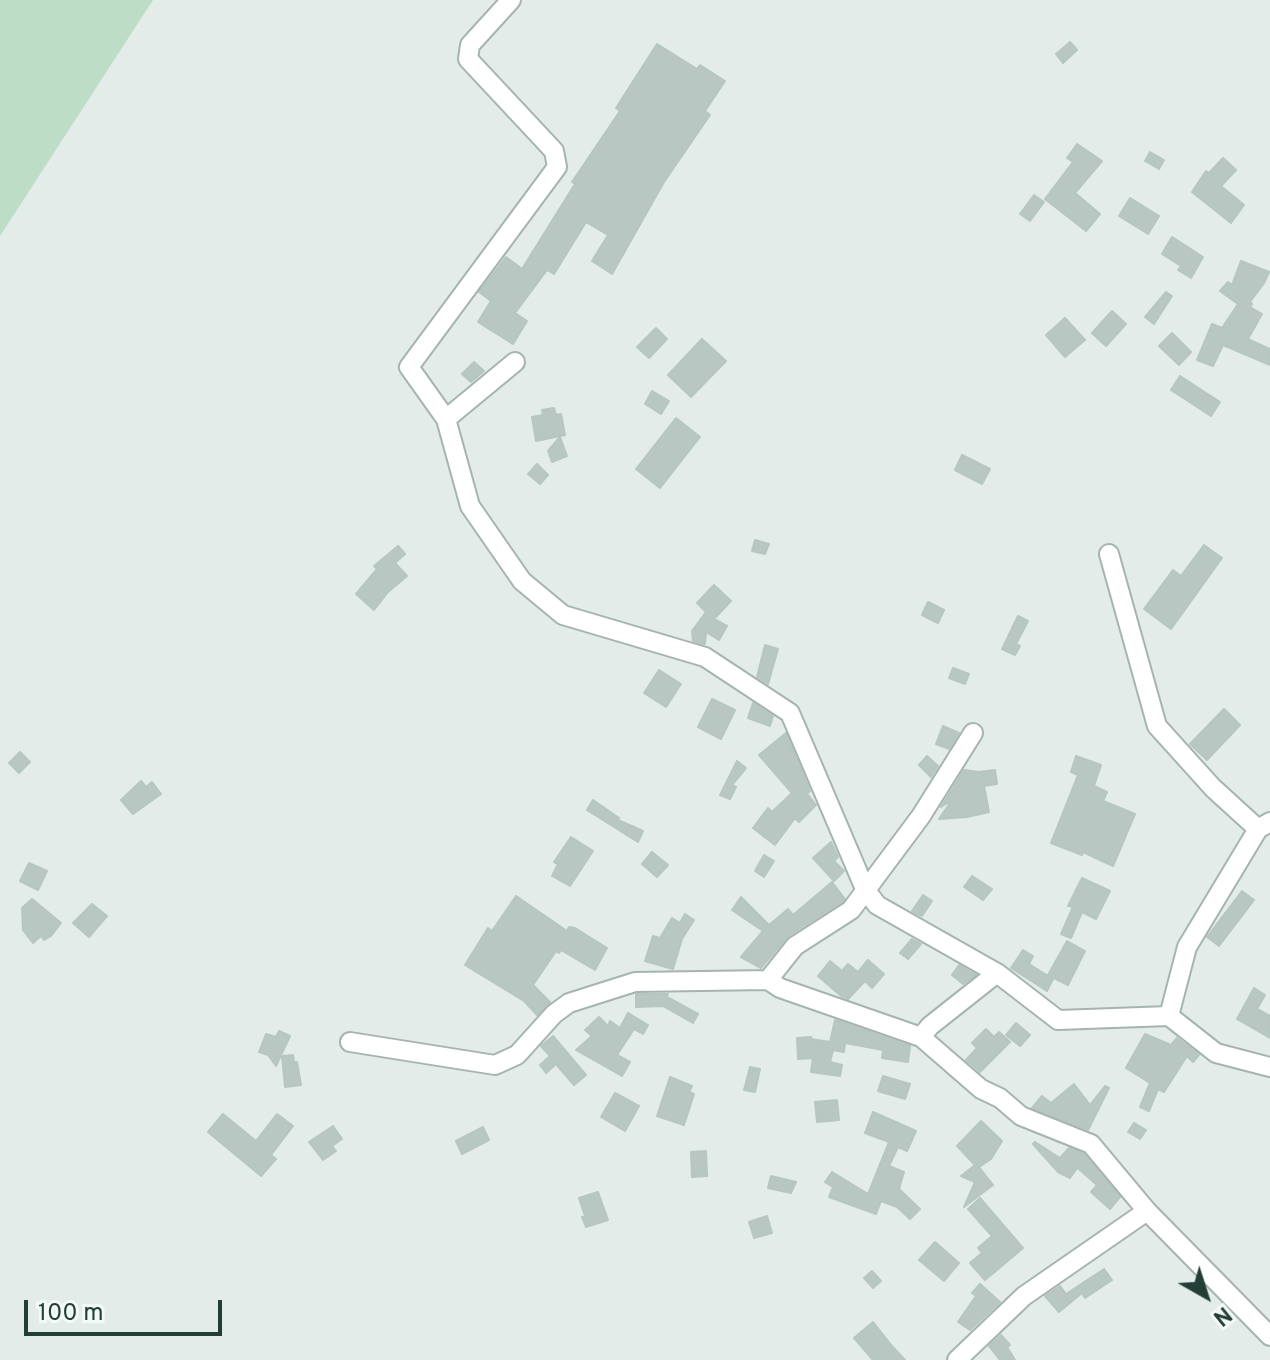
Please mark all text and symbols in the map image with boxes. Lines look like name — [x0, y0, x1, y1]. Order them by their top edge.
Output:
north arrow — [1166, 1256, 1246, 1336]
scale bar — [28, 1284, 226, 1334]
text: 100 m — [38, 1299, 104, 1329]
text: N — [1207, 1300, 1236, 1330]

